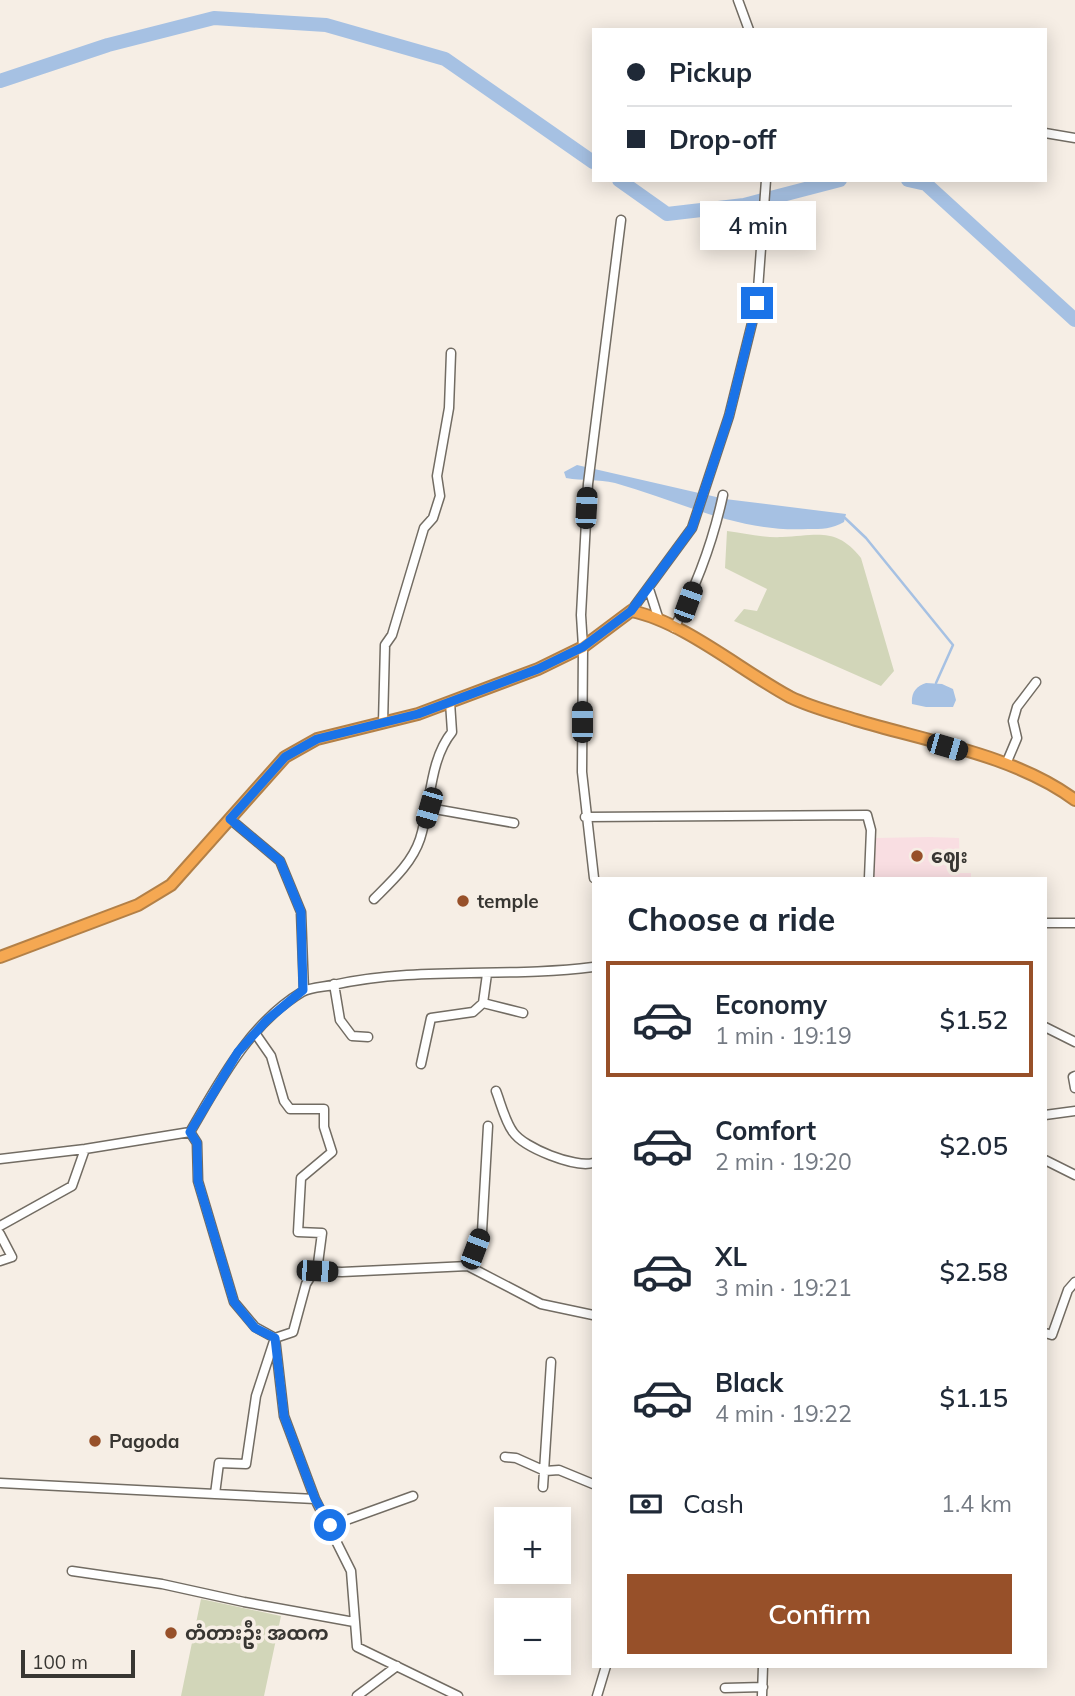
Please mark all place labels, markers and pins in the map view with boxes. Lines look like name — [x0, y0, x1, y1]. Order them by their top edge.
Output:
place label: ဈေး — [931, 844, 968, 872]
marker: ဈေး — [909, 848, 925, 864]
place label: temple — [477, 889, 539, 913]
marker: temple — [455, 893, 471, 909]
place label: Pagoda — [109, 1429, 180, 1453]
marker: Pagoda — [87, 1433, 103, 1449]
place label: တံတားဦး အထက — [185, 1620, 329, 1649]
marker: တံတားဦး အထက — [163, 1625, 179, 1641]

